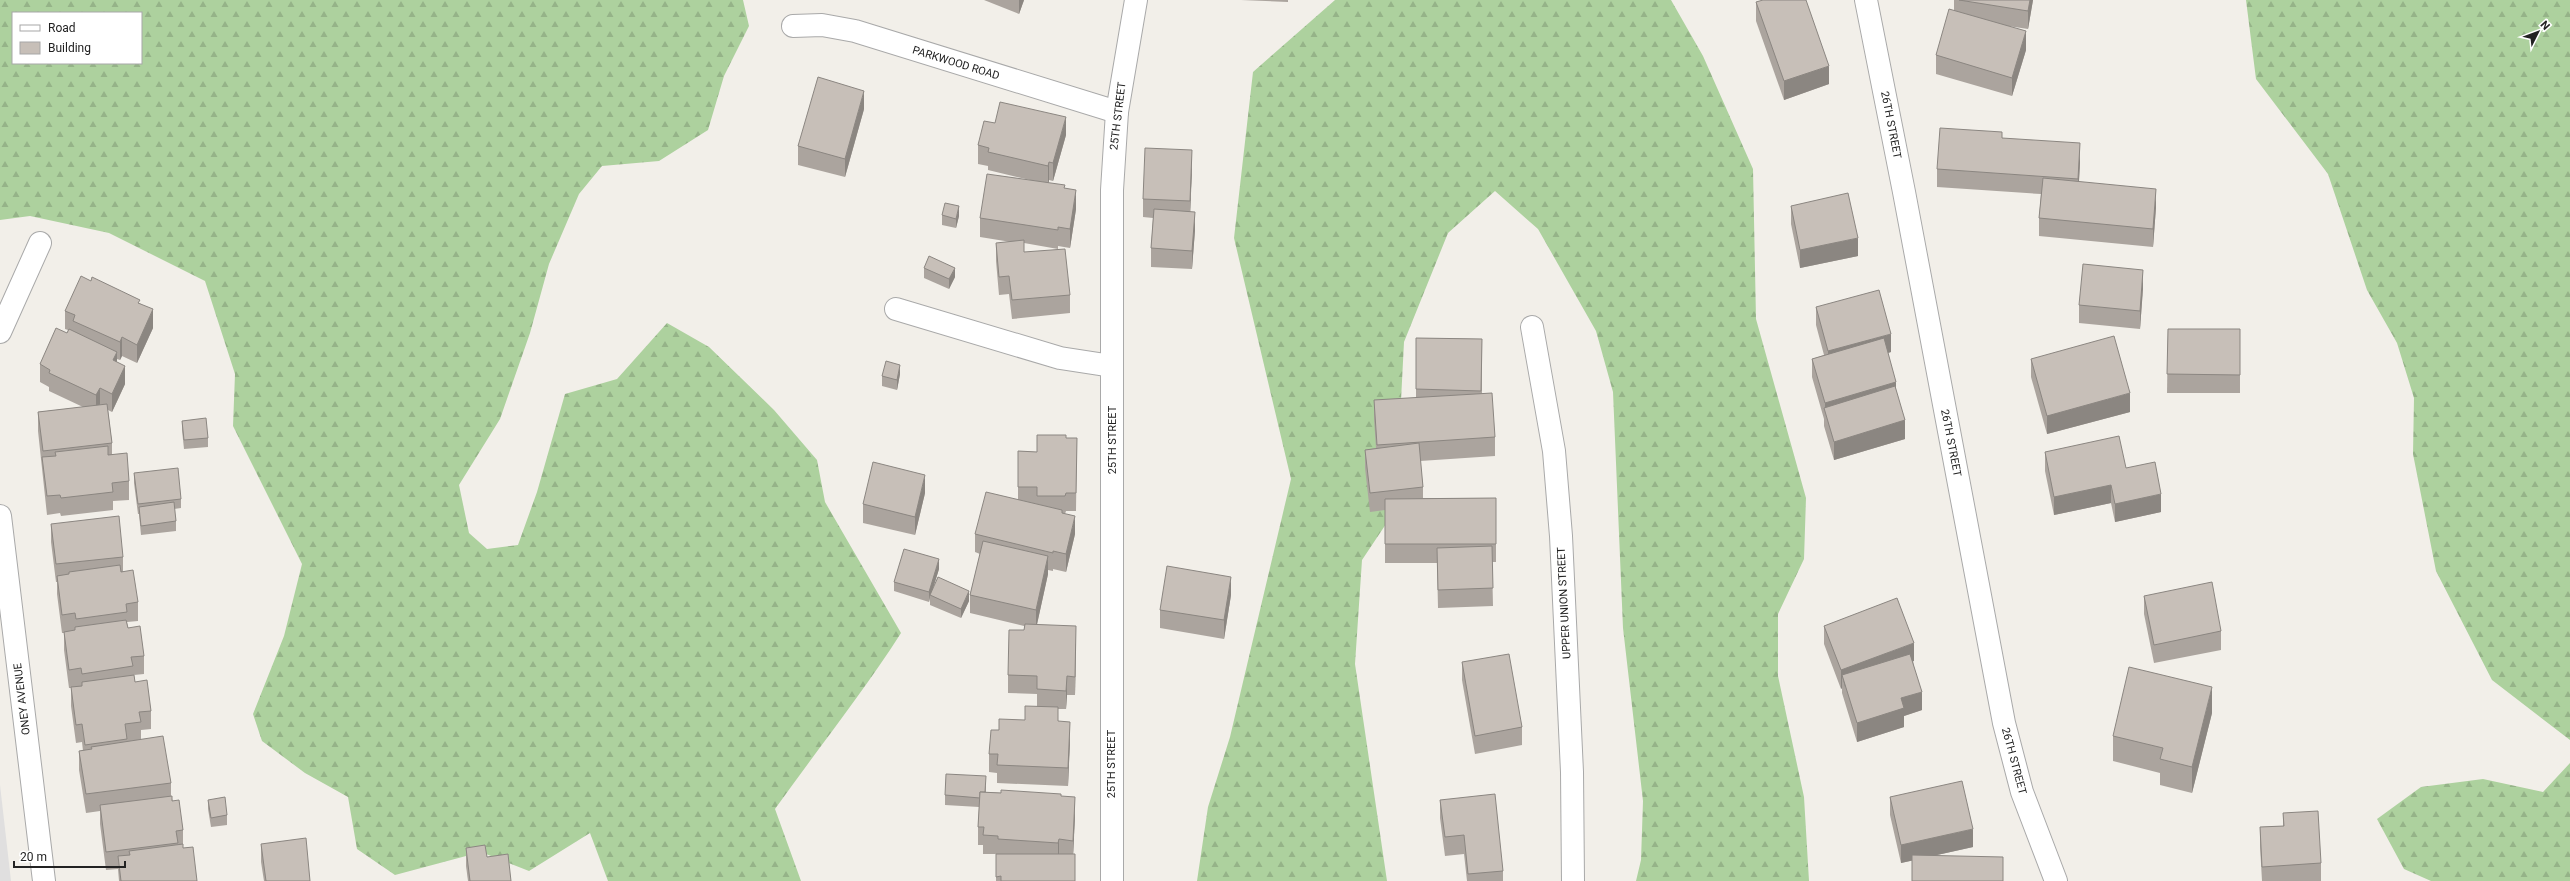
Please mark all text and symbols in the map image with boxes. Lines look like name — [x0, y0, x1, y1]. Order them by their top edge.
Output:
legend — [12, 12, 142, 64]
north arrow — [2518, 12, 2558, 52]
text: N — [2538, 18, 2553, 33]
text: Road — [48, 21, 76, 35]
text: Building — [48, 41, 91, 55]
street label: PARKWOOD ROAD — [911, 44, 1001, 82]
street label: 25TH STREET — [1107, 81, 1129, 151]
street label: 26TH STREET — [1878, 90, 1904, 160]
street label: 25TH STREET — [1106, 405, 1119, 474]
street label: 26TH STREET — [1938, 408, 1964, 478]
street label: UPPER UNION STREET — [1555, 546, 1573, 659]
street label: ONEY AVENUE — [11, 662, 33, 736]
street label: 26TH STREET — [1999, 726, 2029, 796]
street label: 25TH STREET — [1105, 729, 1118, 798]
scale bar — [14, 843, 125, 869]
text: 20 m — [20, 850, 47, 864]

